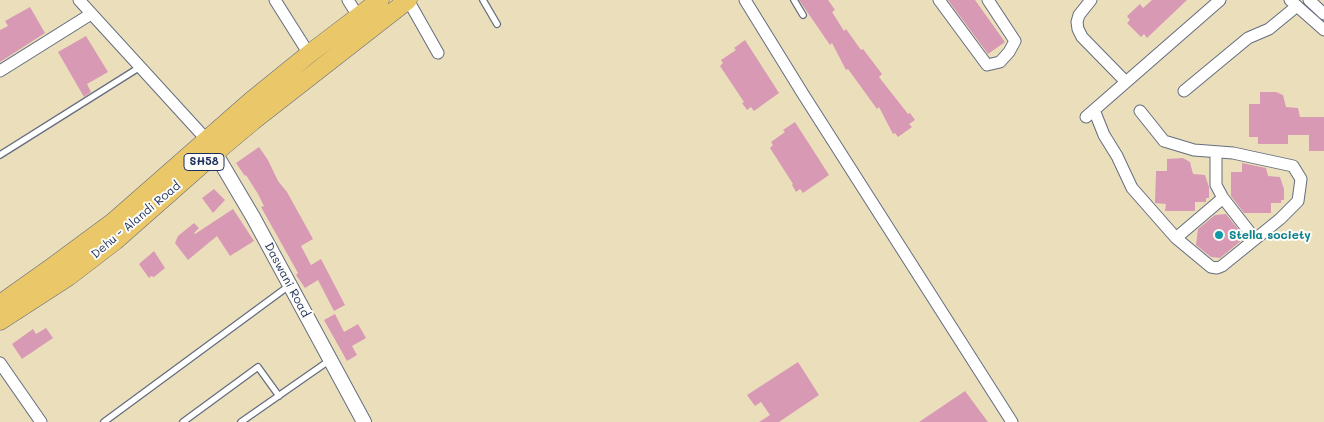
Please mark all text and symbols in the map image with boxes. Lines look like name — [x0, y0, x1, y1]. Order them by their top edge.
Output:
road number: SH58 — [184, 154, 224, 170]
street label: Dehu - Alandi Road — [88, 178, 184, 262]
place label: Stella society — [1229, 228, 1311, 242]
marker: Stella society — [1213, 229, 1225, 241]
street label: Daswani Road — [261, 240, 313, 320]

